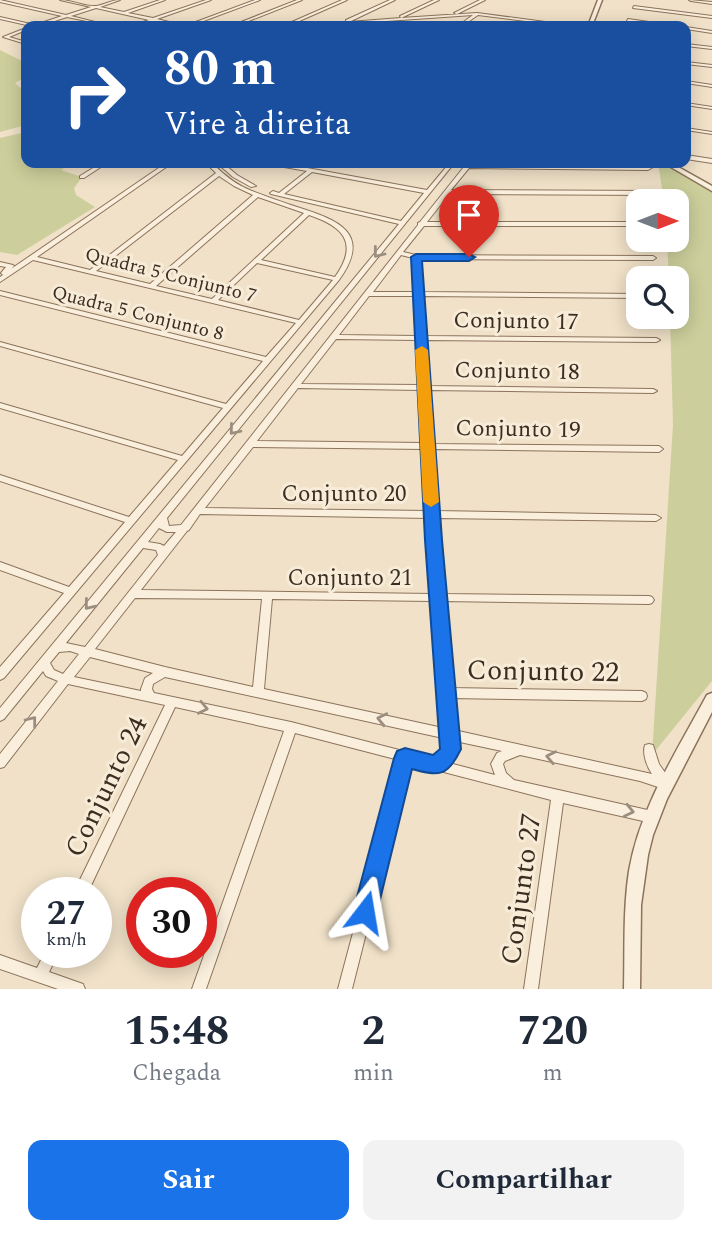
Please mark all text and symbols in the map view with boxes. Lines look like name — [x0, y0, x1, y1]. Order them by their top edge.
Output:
text: 80 m — [164, 32, 275, 107]
icon: right — [49, 49, 140, 140]
text: Vire à direita — [164, 100, 351, 149]
pin — [439, 185, 499, 257]
north arrow — [626, 189, 690, 252]
map controls — [626, 189, 689, 329]
icon: arrive — [450, 196, 488, 234]
street label: Quadra 5 Conjunto 7 — [82, 240, 259, 311]
one-way arrow — [373, 246, 386, 258]
button: search — [626, 266, 689, 329]
street label: Quadra 5 Conjunto 8 — [49, 278, 226, 349]
street label: Conjunto 17 — [453, 303, 579, 340]
street label: Conjunto 18 — [454, 353, 580, 390]
street label: Conjunto 19 — [455, 411, 581, 448]
one-way arrow — [230, 421, 242, 434]
street label: Conjunto 20 — [281, 477, 407, 512]
street label: Conjunto 21 — [287, 561, 413, 596]
one-way arrow — [85, 597, 97, 610]
street label: Conjunto 22 — [466, 649, 620, 694]
one-way arrow — [197, 700, 209, 714]
street label: Conjunto 24 — [54, 709, 159, 865]
one-way arrow — [376, 713, 388, 727]
one-way arrow — [24, 716, 37, 728]
one-way arrow — [545, 751, 557, 766]
one-way arrow — [622, 803, 634, 818]
street label: Conjunto 27 — [490, 811, 553, 968]
position arrow — [328, 875, 402, 949]
speed limit sign: 30 — [126, 877, 217, 968]
text: 27 — [47, 887, 86, 940]
text: km/h — [46, 926, 87, 953]
text: 15:48 — [124, 1000, 229, 1063]
text: 2 — [362, 1000, 385, 1063]
text: 720 — [517, 1000, 588, 1063]
text: Chegada — [132, 1056, 221, 1091]
text: min — [353, 1056, 394, 1091]
text: m — [543, 1056, 563, 1091]
button: Sair — [28, 1140, 349, 1220]
button: Compartilhar — [363, 1140, 684, 1220]

